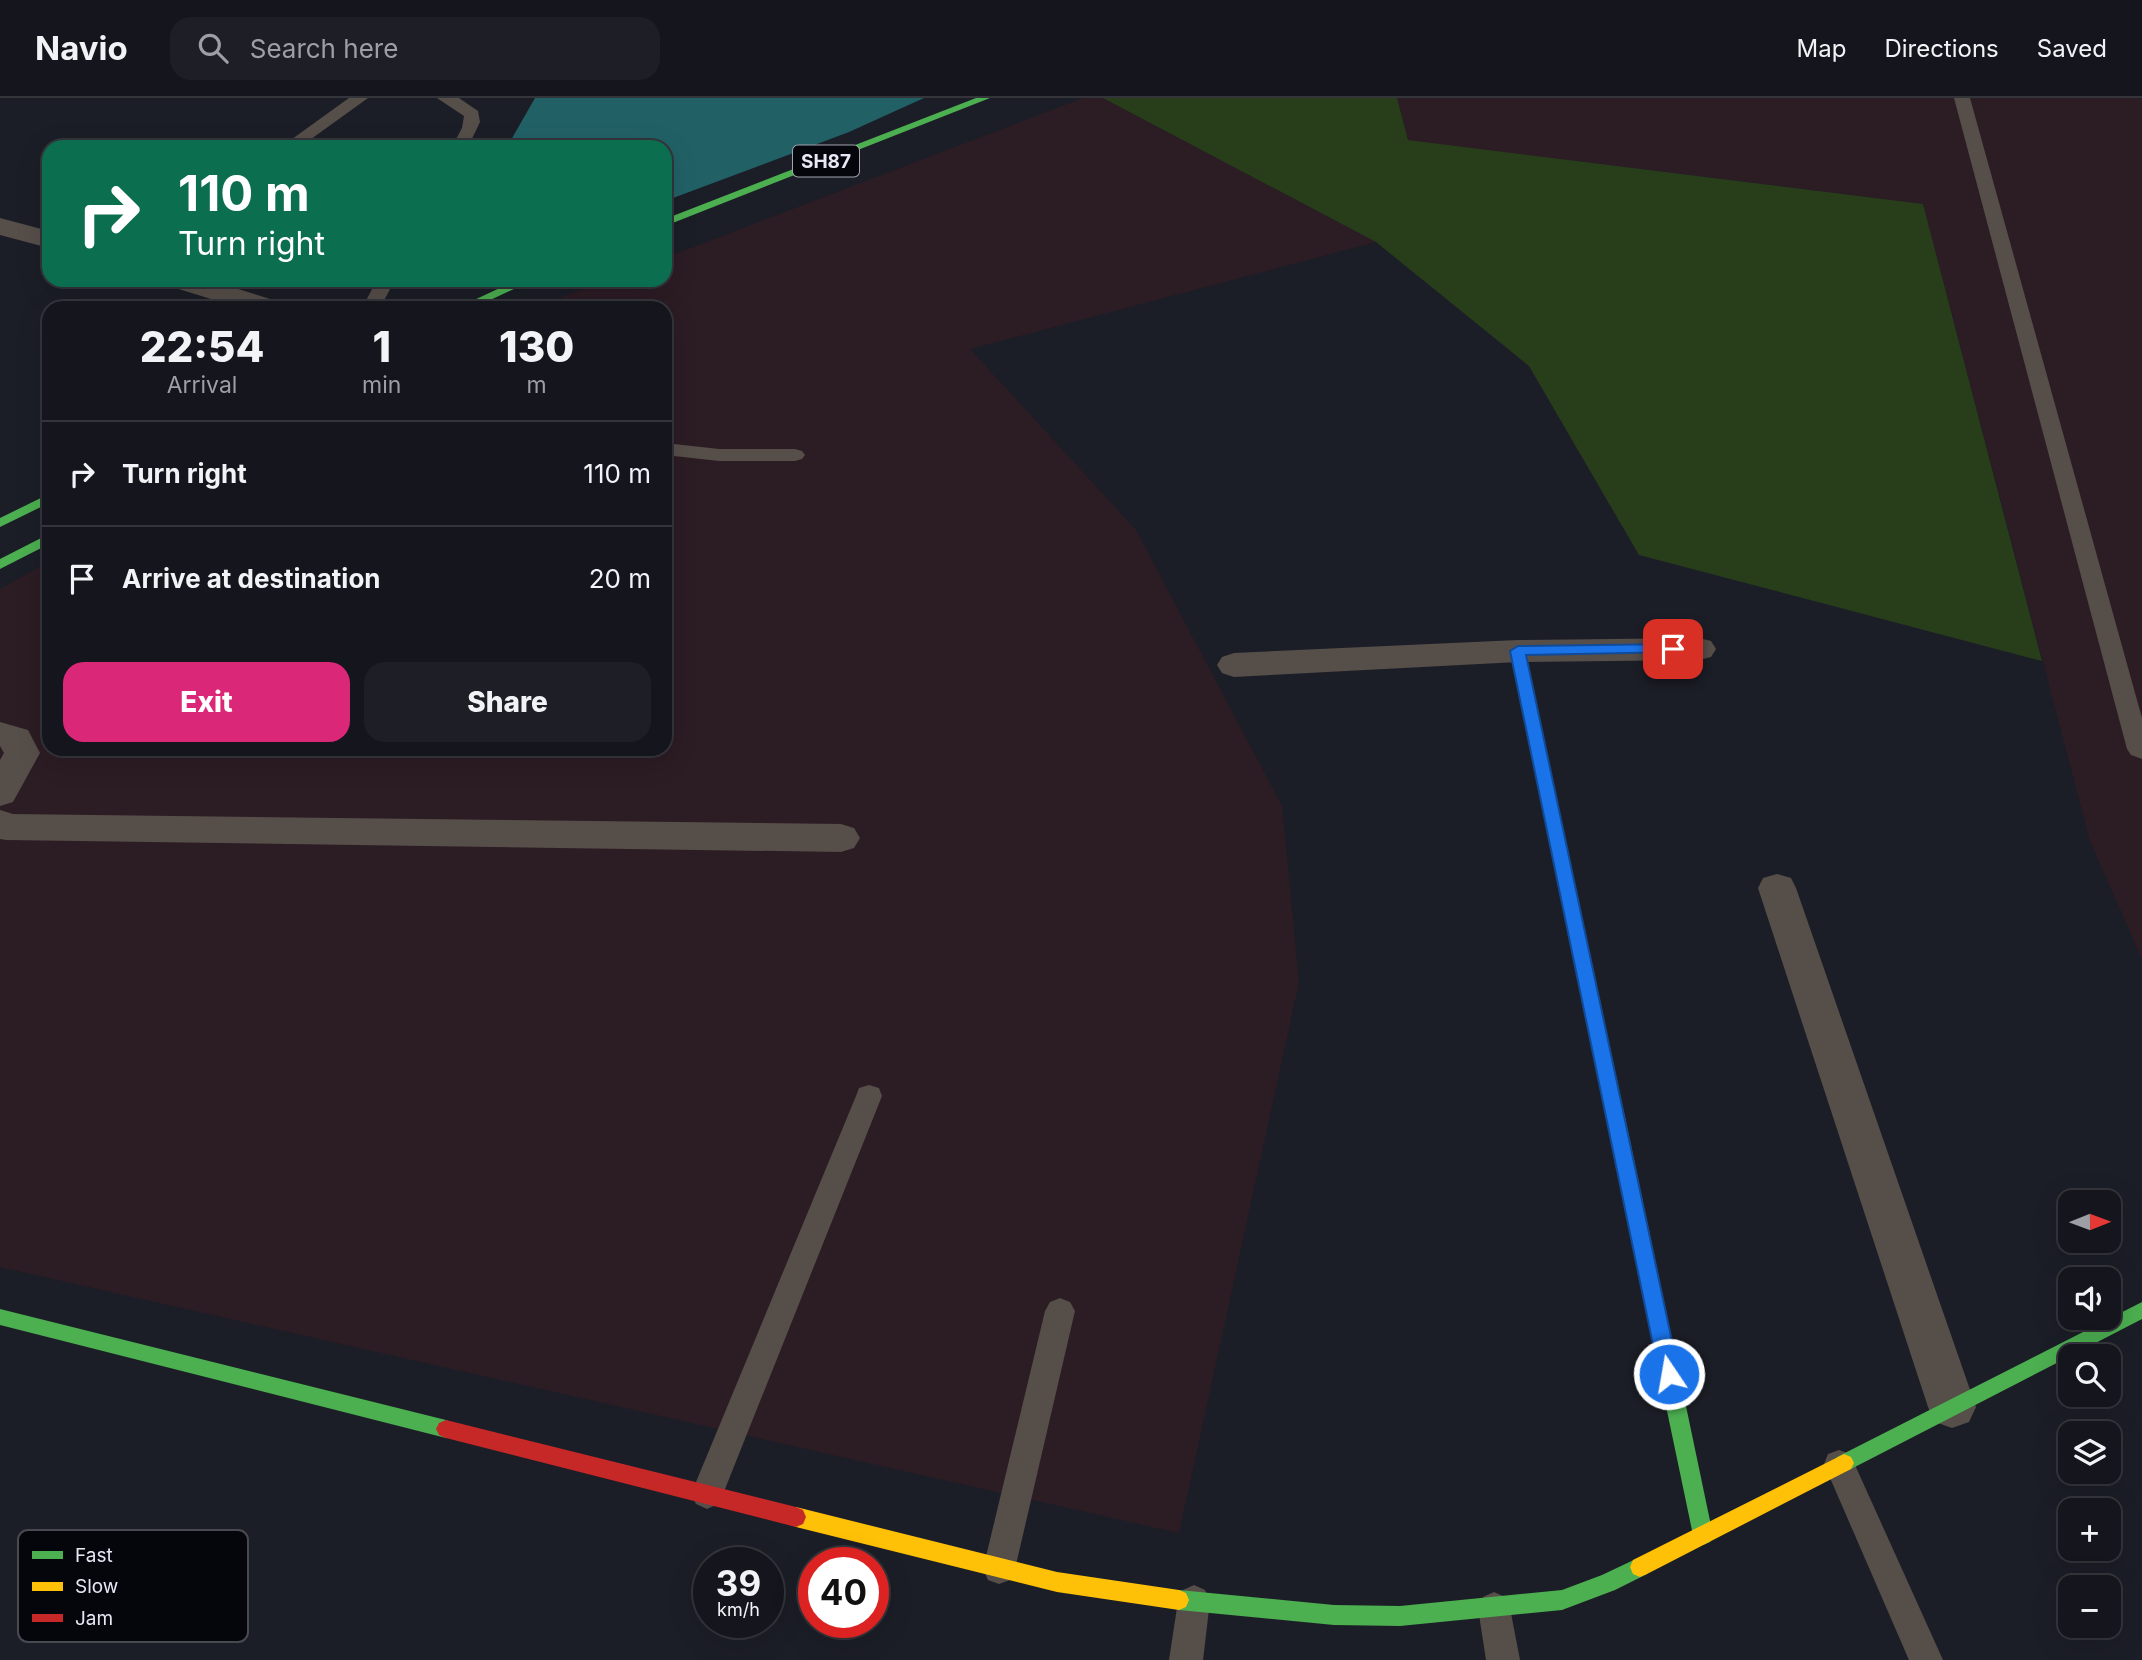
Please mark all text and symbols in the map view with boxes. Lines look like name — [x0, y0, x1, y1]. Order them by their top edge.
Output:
search box — [170, 17, 660, 80]
text: Navio — [35, 28, 128, 68]
icon: search — [194, 29, 232, 67]
text: Search here — [250, 33, 398, 64]
text: Map — [1797, 34, 1846, 63]
text: Directions — [1884, 34, 1999, 63]
text: Saved — [2037, 34, 2107, 63]
road number: SH87 — [793, 146, 859, 176]
text: 110 m — [178, 164, 310, 223]
icon: right — [63, 168, 154, 259]
text: Turn right — [178, 224, 325, 263]
text: 22:54 — [140, 321, 264, 372]
text: 1 — [372, 321, 391, 372]
text: 130 — [499, 321, 574, 372]
text: Arrival — [167, 371, 237, 399]
text: min — [362, 371, 401, 399]
text: m — [527, 371, 547, 399]
icon: right — [63, 455, 101, 493]
text: Turn right — [122, 458, 247, 489]
text: 110 m — [583, 458, 651, 489]
icon: arrive — [63, 560, 101, 598]
text: Arrive at destination — [122, 563, 381, 594]
text: 20 m — [589, 563, 651, 594]
pin — [1643, 619, 1703, 679]
icon: arrive — [1654, 630, 1692, 668]
button: Exit — [63, 662, 350, 742]
button: Share — [364, 662, 651, 742]
north arrow — [2058, 1190, 2121, 1253]
map controls — [2058, 1190, 2121, 1638]
button: sound — [2058, 1267, 2121, 1330]
position arrow — [1632, 1337, 1706, 1411]
button: search — [2058, 1344, 2121, 1407]
button: layers — [2058, 1421, 2121, 1484]
button: + — [2058, 1498, 2121, 1561]
legend — [18, 1530, 248, 1642]
text: Fast — [75, 1544, 113, 1567]
speed limit sign: 40 — [798, 1547, 889, 1638]
text: 39 — [716, 1562, 761, 1604]
text: Slow — [75, 1575, 118, 1598]
button: − — [2058, 1575, 2121, 1638]
text: km/h — [717, 1599, 760, 1620]
text: Jam — [75, 1607, 113, 1630]

